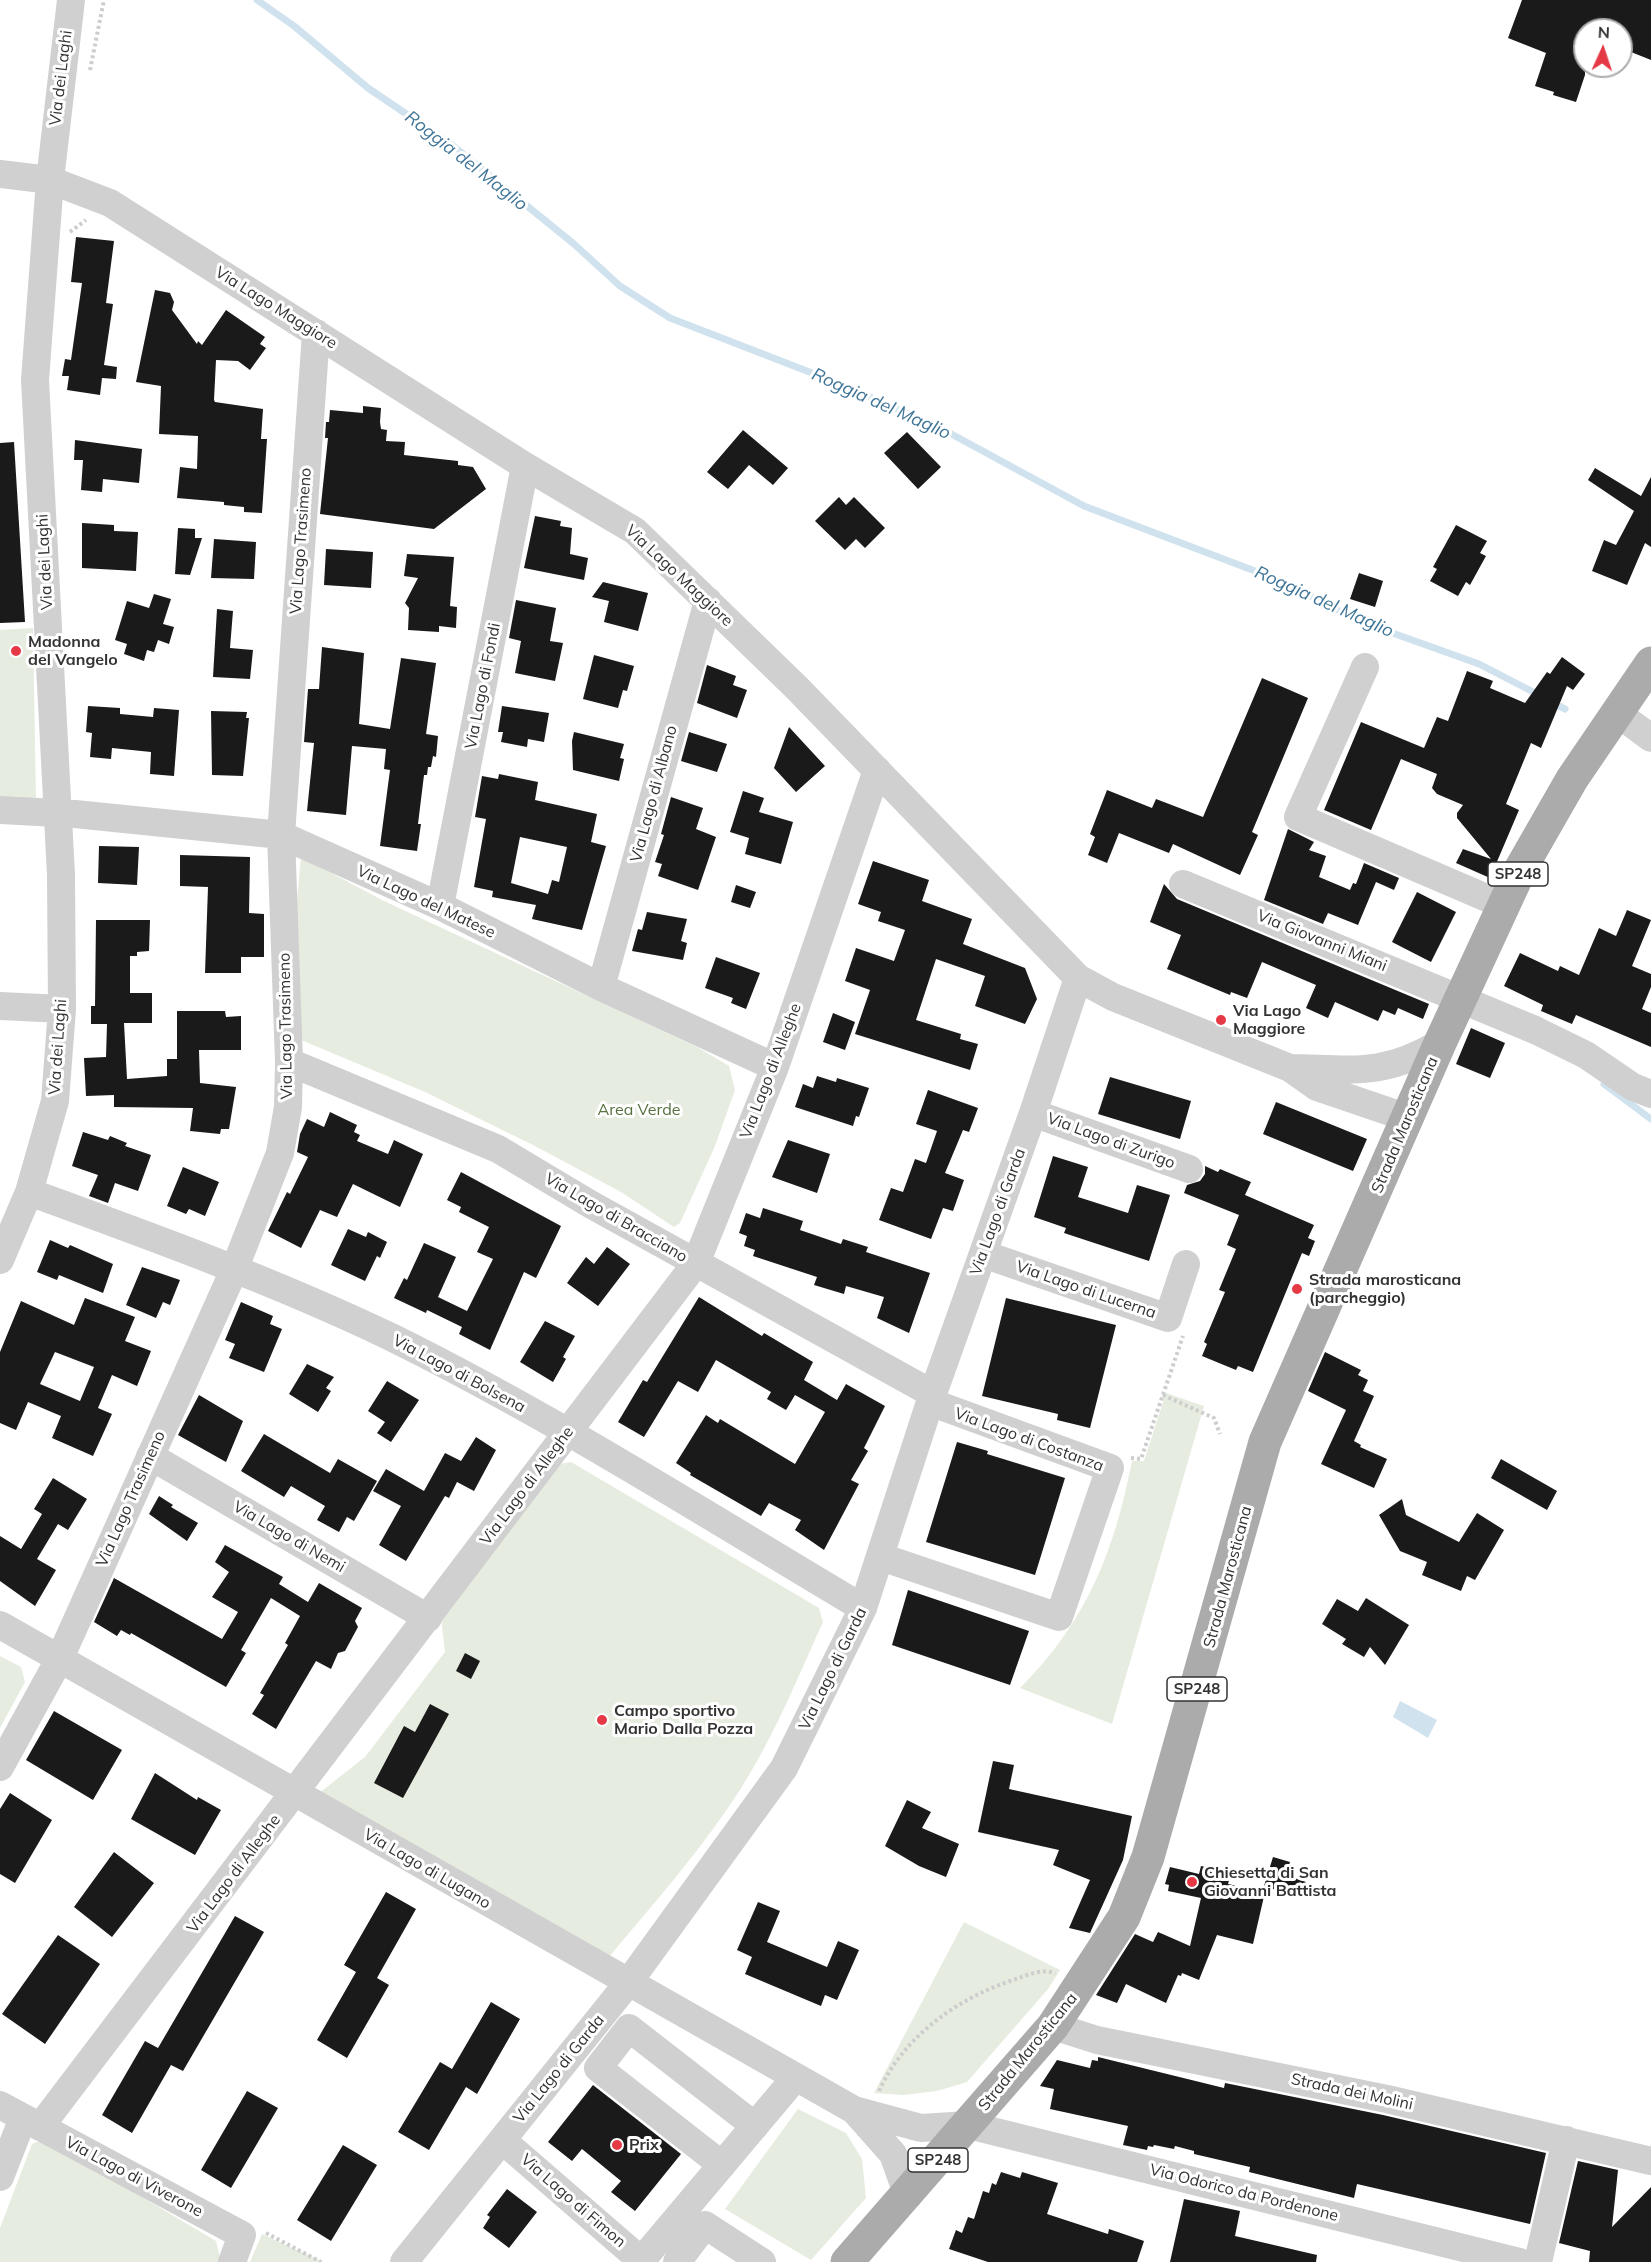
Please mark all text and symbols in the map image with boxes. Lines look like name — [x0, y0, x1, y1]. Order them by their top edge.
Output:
north arrow — [1573, 18, 1633, 78]
text: N — [1597, 22, 1610, 42]
street label: Via dei Laghi — [46, 29, 76, 127]
water label: Roggia del Maglio — [400, 106, 532, 216]
street label: Via Lago Maggiore — [212, 263, 340, 353]
water label: Roggia del Maglio — [808, 364, 954, 444]
street label: Via Lago Trasimeno — [286, 467, 316, 615]
street label: Via dei Laghi — [33, 513, 57, 611]
street label: Via Lago Maggiore — [621, 521, 737, 631]
water label: Roggia del Maglio — [1251, 562, 1397, 642]
street label: Via Lago di Fondi — [461, 621, 505, 751]
place label: Madonna del Vangelo — [28, 632, 118, 670]
marker: Madonna del Vangelo — [9, 644, 23, 658]
street label: Via Lago di Albano — [626, 723, 682, 865]
street label: Via Lago del Matese — [354, 861, 498, 943]
road number: SP248 — [1488, 862, 1548, 886]
street label: Via Giovanni Miani — [1254, 906, 1390, 976]
street label: Via Lago Trasimeno — [275, 952, 297, 1100]
street label: Via dei Laghi — [45, 998, 71, 1096]
street label: Via Lago di Alleghe — [736, 1001, 806, 1141]
place label: Via Lago Maggiore — [1233, 1001, 1305, 1039]
marker: Via Lago Maggiore — [1214, 1013, 1228, 1027]
street label: Strada Marosticana — [1368, 1054, 1442, 1196]
park label: Area Verde — [598, 1100, 680, 1120]
street label: Via Lago di Zurigo — [1044, 1109, 1178, 1173]
street label: Via Lago di Garda — [966, 1146, 1030, 1278]
street label: Via Lago di Bracciano — [541, 1169, 691, 1267]
street label: Via Lago di Lucerna — [1014, 1257, 1158, 1323]
place label: Strada marosticana (parcheggio) — [1309, 1270, 1461, 1308]
marker: Strada marosticana (parcheggio) — [1290, 1282, 1304, 1296]
street label: Via Lago di Bolsena — [390, 1331, 528, 1417]
street label: Via Lago di Costanza — [952, 1404, 1106, 1476]
street label: Via Lago di Alleghe — [476, 1423, 578, 1549]
street label: Via Lago Trasimeno — [92, 1428, 170, 1570]
street label: Via Lago di Nemi — [230, 1497, 348, 1577]
street label: Strada Marosticana — [1200, 1504, 1256, 1650]
street label: Via Lago di Garda — [795, 1605, 871, 1733]
road number: SP248 — [1167, 1677, 1227, 1701]
place label: Campo sportivo Mario Dalla Pozza — [614, 1701, 753, 1739]
marker: Campo sportivo Mario Dalla Pozza — [595, 1713, 609, 1727]
street label: Via Lago di Alleghe — [183, 1811, 285, 1937]
street label: Via Lago di Lugano — [360, 1825, 494, 1913]
place label: Chiesetta di San Giovanni Battista — [1204, 1863, 1336, 1901]
marker: Chiesetta di San Giovanni Battista — [1185, 1875, 1199, 1889]
street label: Strada Marosticana — [975, 1989, 1081, 2115]
street label: Via Lago di Garda — [509, 2011, 609, 2127]
street label: Strada dei Molini — [1289, 2070, 1415, 2114]
street label: Via Lago di Viverone — [62, 2133, 206, 2221]
place label: Prix — [629, 2135, 659, 2155]
marker: Prix — [610, 2138, 624, 2152]
road number: SP248 — [908, 2148, 968, 2172]
street label: Via Lago di Fimon — [517, 2150, 629, 2252]
street label: Via Odorico da Pordenone — [1148, 2160, 1340, 2226]

